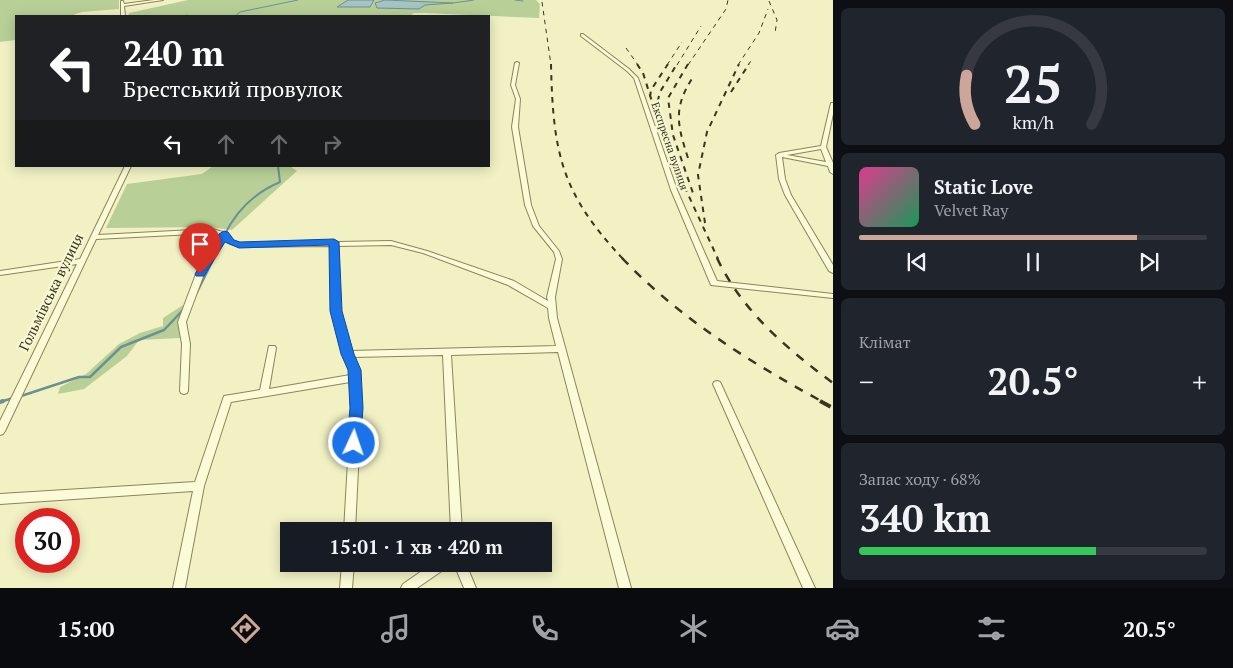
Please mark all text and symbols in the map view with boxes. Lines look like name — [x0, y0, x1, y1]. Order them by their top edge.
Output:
text: 240 m — [123, 30, 224, 76]
icon: left — [40, 35, 105, 100]
text: 25 — [1004, 49, 1062, 118]
text: Брестський провулок — [123, 74, 342, 103]
street label: Експресна вулиця — [648, 100, 692, 192]
text: km/h — [1012, 110, 1054, 134]
icon: left — [159, 130, 187, 158]
icon: ahead — [212, 130, 240, 158]
icon: ahead — [265, 130, 293, 158]
icon: right — [318, 130, 346, 158]
text: Static Love — [934, 174, 1033, 199]
text: Velvet Ray — [934, 199, 1008, 221]
pin — [179, 223, 221, 274]
street label: Гольмівська вулиця — [14, 230, 87, 354]
icon: arrive — [186, 230, 214, 258]
icon: previous — [903, 248, 931, 276]
icon: pause — [1019, 248, 1047, 276]
icon: next — [1135, 248, 1163, 276]
text: Клімат — [859, 331, 911, 353]
text: 20.5° — [987, 356, 1079, 406]
text: − — [859, 363, 874, 400]
text: + — [1192, 363, 1207, 400]
position arrow — [327, 416, 379, 468]
text: Запас ходу · 68% — [859, 468, 981, 490]
text: 340 km — [859, 493, 991, 543]
speed limit sign: 30 — [15, 508, 80, 573]
text: 15:01 · 1 хв · 420 m — [329, 534, 503, 559]
icon: directions — [228, 611, 263, 646]
icon: music — [378, 611, 413, 646]
icon: phone — [527, 611, 562, 646]
icon: climate — [676, 611, 711, 646]
icon: car — [825, 611, 860, 646]
icon: filters — [974, 611, 1009, 646]
text: 15:00 — [57, 614, 114, 643]
text: 20.5° — [1123, 614, 1176, 643]

